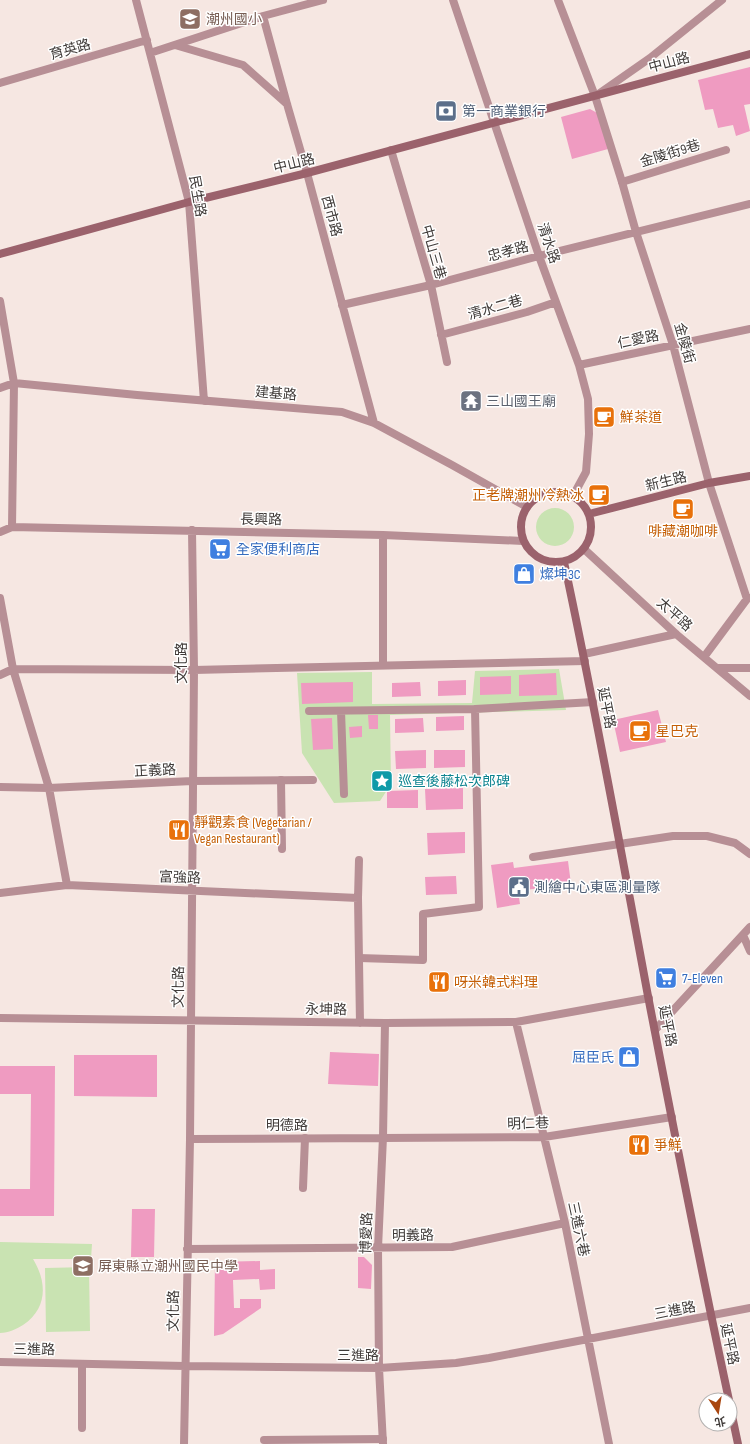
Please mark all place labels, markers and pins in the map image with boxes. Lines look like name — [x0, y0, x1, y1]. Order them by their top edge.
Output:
school or university icon: 潮州國小 — [177, 6, 203, 32]
place label: 潮州國小 — [206, 11, 262, 28]
bank icon: 第一商業銀行 — [433, 98, 459, 124]
place label: 第一商業銀行 — [462, 103, 546, 120]
temple icon: 三山國王廟 — [458, 388, 484, 414]
place label: 三山國王廟 — [486, 393, 556, 410]
cafe icon: 鮮茶道 — [591, 404, 617, 430]
place label: 鮮茶道 — [620, 409, 662, 426]
cafe icon: 正老牌潮州冷熱冰 — [586, 482, 612, 508]
place label: 正老牌潮州冷熱冰 — [472, 487, 584, 504]
cafe icon: 啡藏潮咖啡 — [670, 496, 696, 522]
place label: 啡藏潮咖啡 — [648, 523, 718, 540]
supermarket icon: 全家便利商店 — [207, 536, 233, 562]
place label: 全家便利商店 — [236, 541, 320, 558]
shop icon: 燦坤3C — [511, 561, 537, 587]
place label: 燦坤3C — [540, 566, 581, 583]
cafe icon: 星巴克 — [627, 718, 653, 744]
place label: 星巴克 — [656, 723, 698, 740]
place icon: 巡查後藤松次郎碑 — [369, 768, 395, 794]
place label: 巡查後藤松次郎碑 — [398, 773, 510, 790]
place label: 靜觀素食 (Vegetarian / Vegan Restaurant) — [194, 814, 312, 847]
restaurant icon: 靜觀素食 (Vegetarian / Vegan Restaurant) — [166, 817, 192, 843]
public building icon: 測繪中心東區測量隊 — [506, 874, 532, 900]
place label: 測繪中心東區測量隊 — [534, 879, 660, 896]
supermarket icon: 7-Eleven — [653, 965, 679, 991]
restaurant icon: 呀米韓式料理 — [426, 969, 452, 995]
place label: 7-Eleven — [682, 970, 723, 987]
place label: 呀米韓式料理 — [454, 974, 538, 991]
shop icon: 屈臣氏 — [616, 1044, 642, 1070]
place label: 屈臣氏 — [572, 1049, 614, 1066]
restaurant icon: 爭鮮 — [626, 1132, 652, 1158]
place label: 爭鮮 — [654, 1137, 682, 1154]
school or university icon: 屏東縣立潮州國民中學 — [70, 1253, 96, 1279]
place label: 屏東縣立潮州國民中學 — [98, 1258, 238, 1275]

